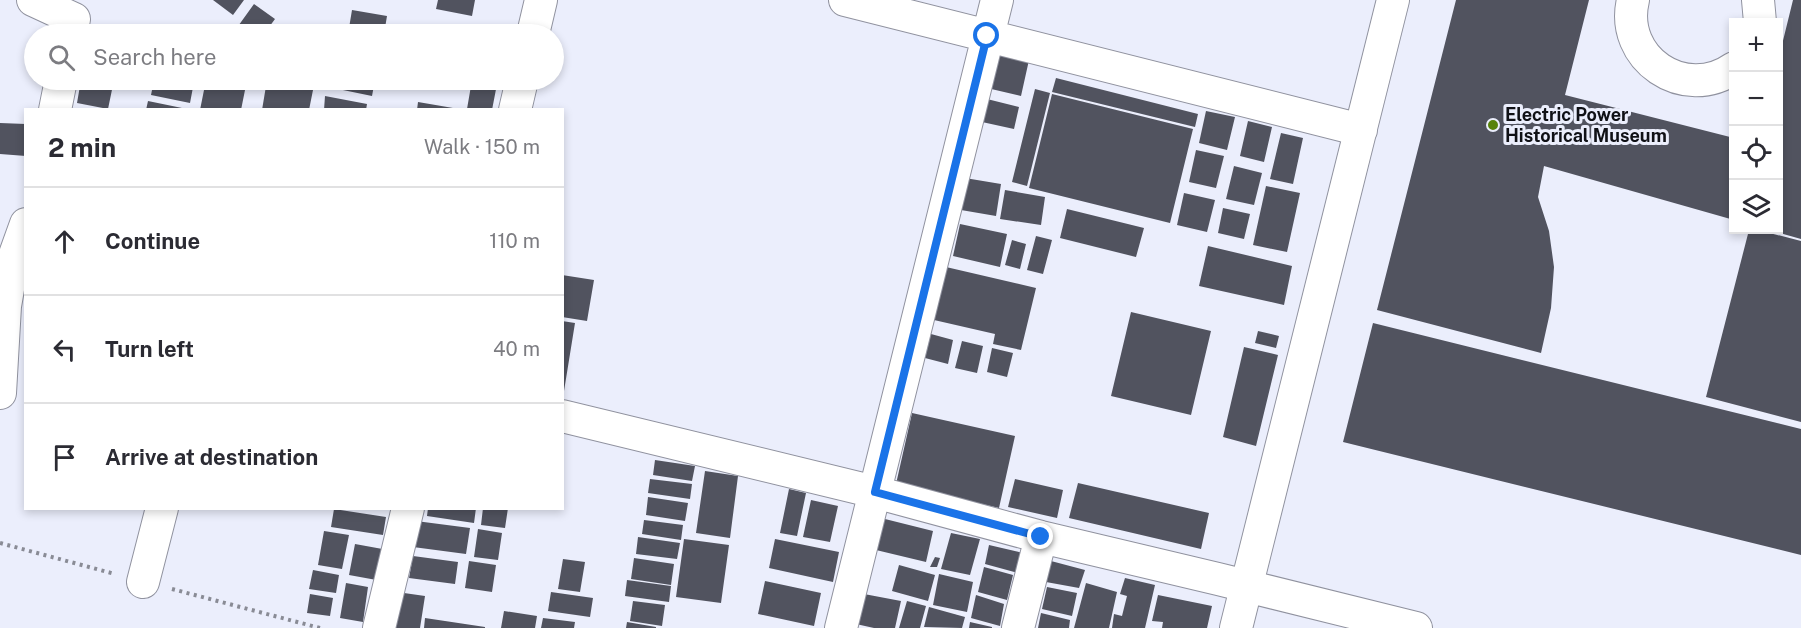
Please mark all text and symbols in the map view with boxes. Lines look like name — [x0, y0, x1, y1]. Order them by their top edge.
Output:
map controls — [1729, 18, 1783, 234]
button: + — [1729, 18, 1783, 72]
route start — [973, 22, 999, 48]
search box — [24, 24, 564, 90]
icon: search — [45, 41, 78, 74]
text: Search here — [93, 44, 217, 70]
button: − — [1729, 72, 1783, 126]
place label: Electric Power Historical Museum — [1505, 104, 1667, 146]
marker: Electric Power Historical Museum — [1486, 118, 1500, 132]
button: locate — [1729, 126, 1783, 180]
text: 2 min — [48, 132, 116, 163]
text: Walk · 150 m — [424, 135, 540, 159]
button: layers — [1729, 180, 1783, 234]
icon: ahead — [48, 225, 81, 258]
text: Continue — [105, 228, 200, 254]
text: 110 m — [489, 229, 540, 253]
icon: left — [48, 333, 81, 366]
text: Turn left — [105, 336, 194, 362]
text: 40 m — [493, 337, 540, 361]
icon: arrive — [48, 441, 81, 474]
text: Arrive at destination — [105, 444, 318, 470]
route end — [1027, 523, 1053, 549]

